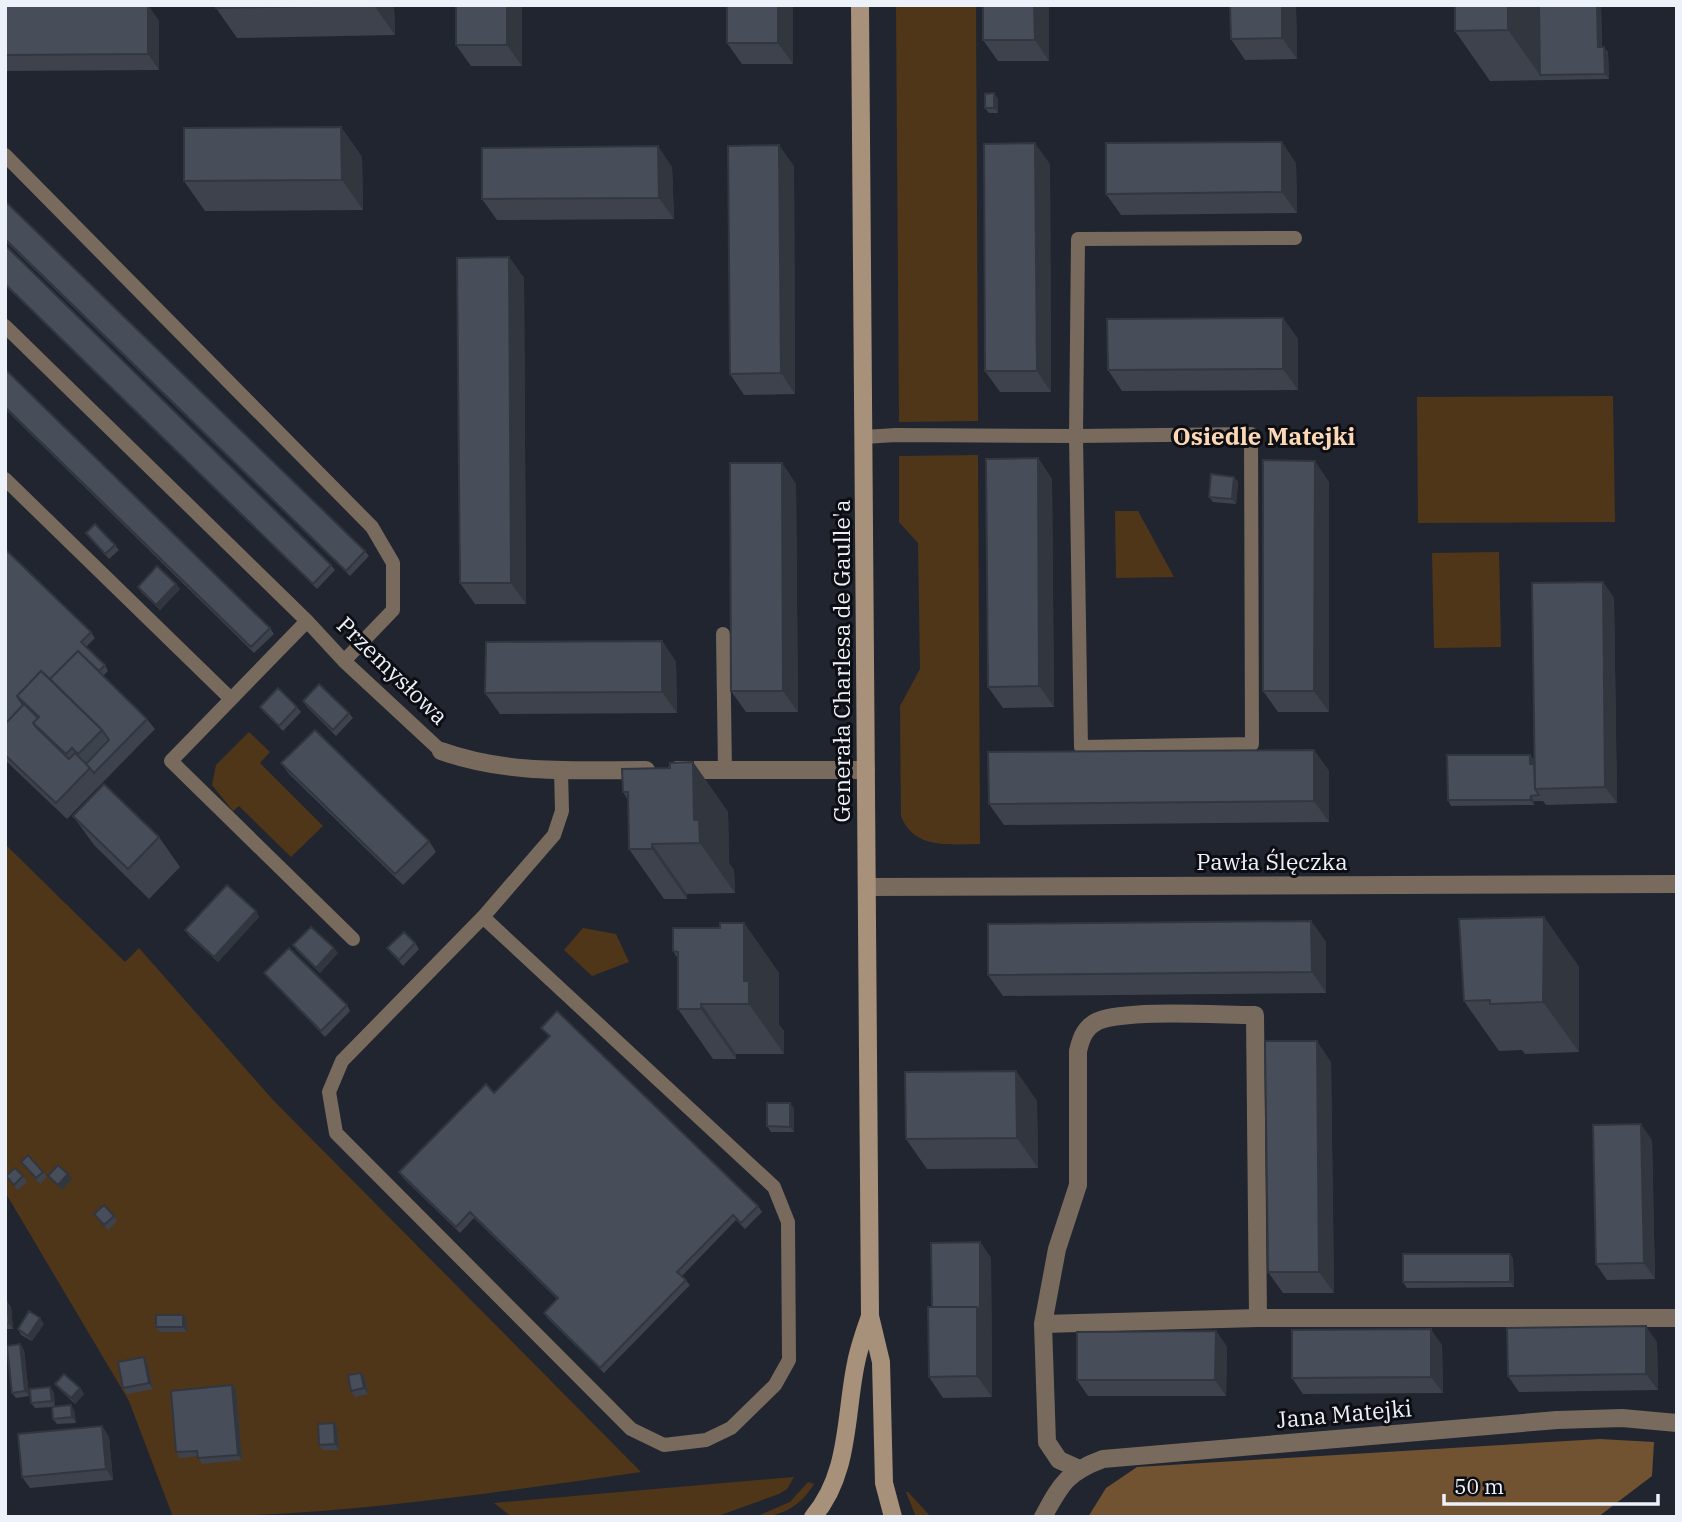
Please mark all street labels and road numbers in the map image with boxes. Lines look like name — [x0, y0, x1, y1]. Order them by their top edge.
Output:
street label: Generała Charlesa de Gaulle'a — [826, 500, 856, 822]
street label: Przemysłowa — [331, 609, 455, 731]
street label: Pawła Ślęczka — [1196, 846, 1348, 876]
street label: Jana Matejki — [1275, 1392, 1413, 1434]

